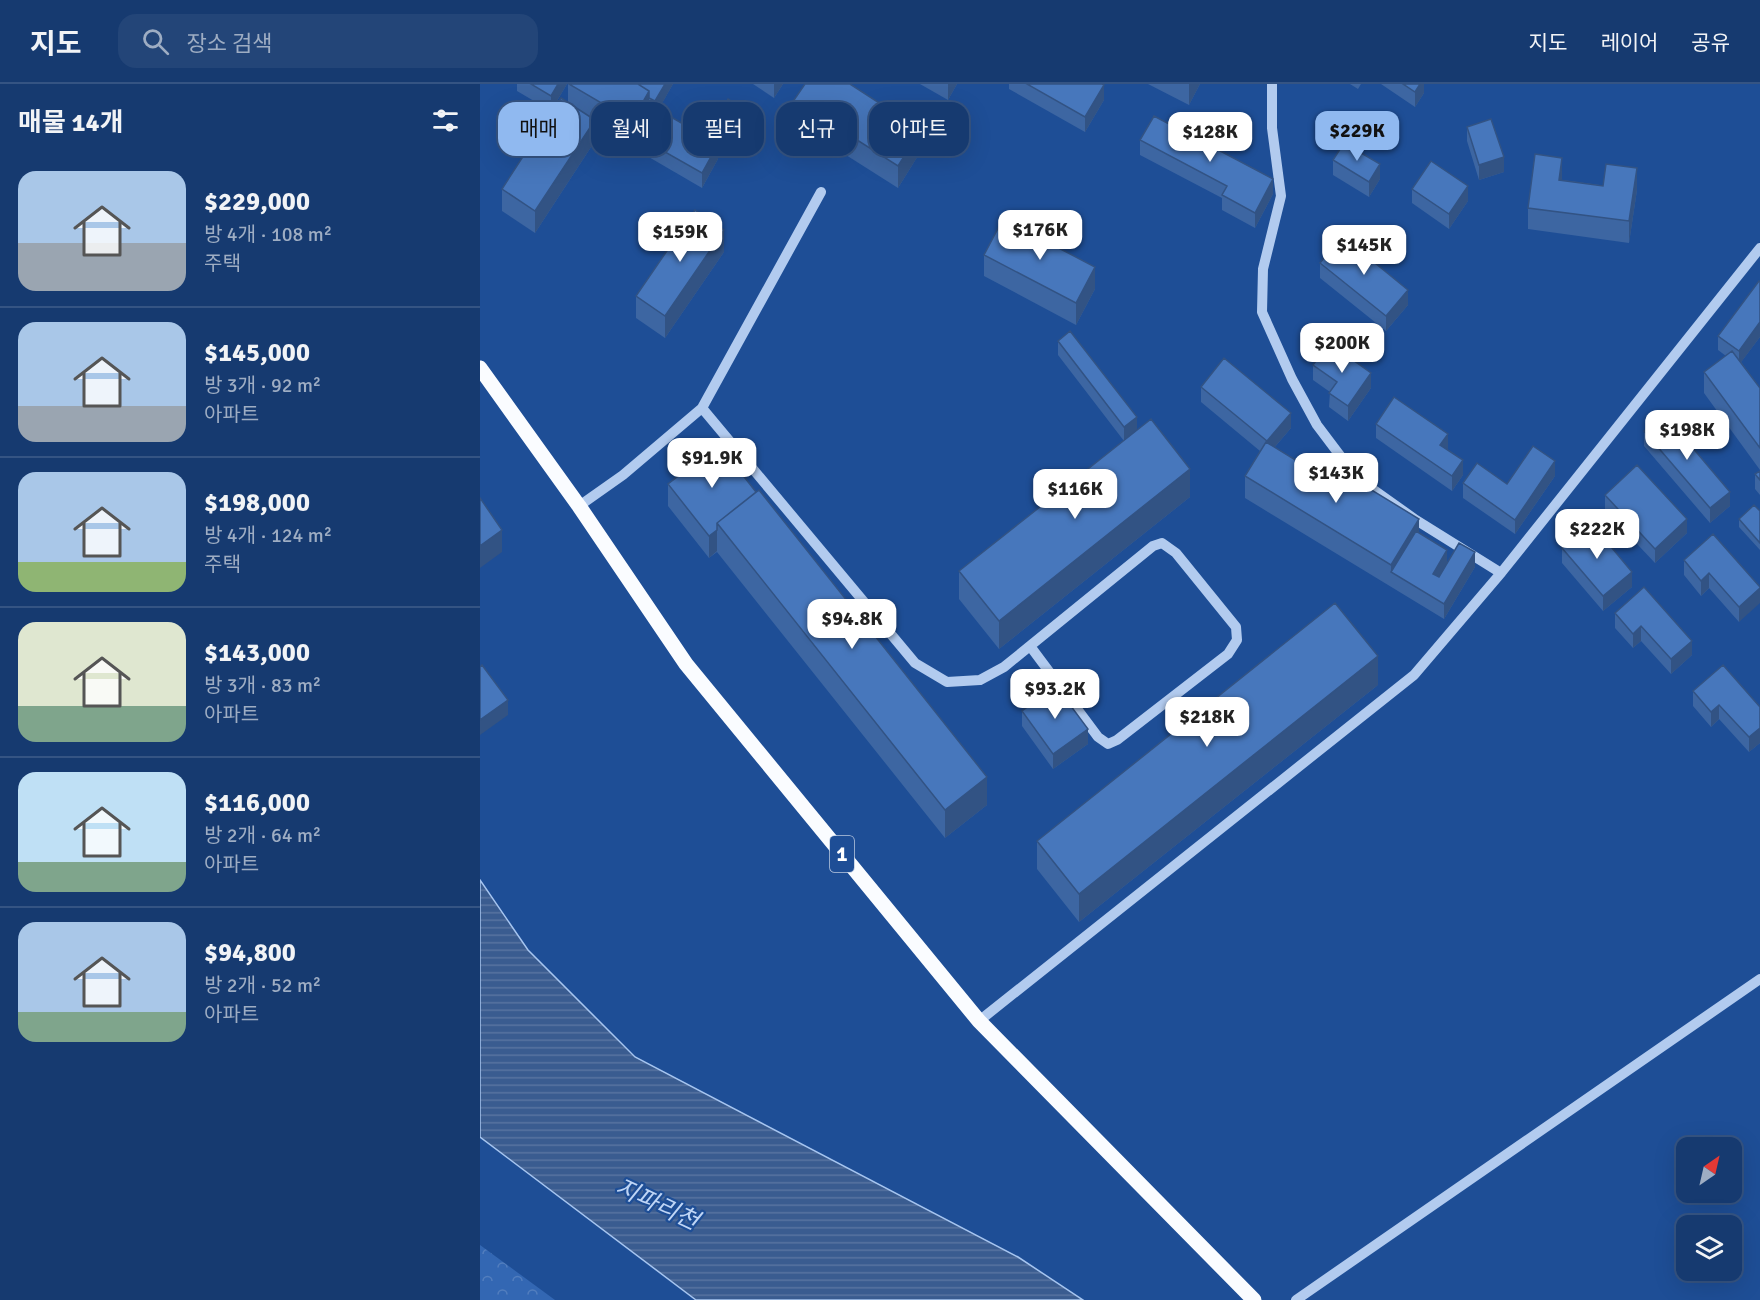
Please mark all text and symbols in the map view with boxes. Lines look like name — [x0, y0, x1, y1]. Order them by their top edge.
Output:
search box — [118, 14, 538, 68]
icon: search — [139, 25, 172, 58]
text: 지도 — [30, 27, 82, 61]
text: 장소 검색 — [187, 30, 272, 57]
text: 지도 — [1529, 30, 1567, 56]
text: 레이어 — [1600, 30, 1658, 56]
text: 공유 — [1691, 30, 1730, 56]
chip: 매매 — [498, 102, 579, 156]
chip: 월세 — [591, 102, 671, 156]
chip: 필터 — [683, 102, 764, 156]
chip: 신규 — [776, 102, 857, 156]
chip: 아파트 — [869, 102, 969, 156]
icon: filters — [429, 104, 462, 137]
text: 매물 14개 — [18, 107, 124, 139]
pin: $229K — [1315, 111, 1399, 162]
pin: $128K — [1168, 112, 1252, 163]
text: $229K — [1329, 118, 1385, 143]
text: $128K — [1182, 119, 1238, 144]
text: $229,000 — [204, 186, 310, 218]
icon: home — [66, 195, 138, 267]
pin: $176K — [998, 210, 1082, 261]
pin: $159K — [638, 212, 722, 263]
text: $176K — [1012, 217, 1068, 242]
text: $159K — [652, 219, 708, 244]
text: 방 4개 · 108 m² — [204, 222, 332, 247]
pin: $145K — [1322, 225, 1406, 276]
text: $145K — [1336, 232, 1392, 257]
text: 주택 — [204, 251, 241, 276]
pin: $200K — [1300, 323, 1384, 374]
text: $200K — [1314, 330, 1370, 355]
text: $145,000 — [204, 337, 310, 369]
icon: home — [66, 346, 138, 418]
text: 방 3개 · 92 m² — [204, 373, 321, 398]
text: 아파트 — [204, 402, 259, 427]
pin: $198K — [1645, 410, 1729, 461]
text: $198K — [1659, 417, 1715, 442]
pin: $91.9K — [663, 438, 761, 489]
text: $91.9K — [681, 445, 743, 470]
pin: $143K — [1294, 453, 1378, 504]
text: $143K — [1308, 460, 1364, 485]
pin: $116K — [1033, 469, 1117, 520]
text: $116K — [1047, 476, 1103, 501]
text: $198,000 — [204, 487, 310, 519]
icon: home — [66, 496, 138, 568]
pin: $222K — [1555, 509, 1639, 560]
text: $222K — [1569, 516, 1625, 541]
text: 방 4개 · 124 m² — [204, 523, 332, 548]
text: 주택 — [204, 552, 241, 577]
pin: $94.8K — [803, 599, 901, 650]
text: $94.8K — [821, 606, 883, 631]
text: $143,000 — [204, 637, 310, 669]
icon: home — [66, 646, 138, 718]
pin: $93.2K — [1006, 669, 1104, 720]
text: 방 3개 · 83 m² — [204, 673, 321, 698]
text: $93.2K — [1024, 676, 1086, 701]
pin: $218K — [1165, 697, 1249, 748]
text: 아파트 — [204, 702, 259, 727]
text: $218K — [1179, 704, 1235, 729]
text: $116,000 — [204, 787, 310, 819]
icon: home — [66, 796, 138, 868]
text: 방 2개 · 64 m² — [204, 823, 321, 848]
road number: 1 — [830, 836, 854, 872]
text: 아파트 — [204, 852, 259, 877]
text: $94,800 — [204, 937, 296, 969]
icon: home — [66, 946, 138, 1018]
text: 방 2개 · 52 m² — [204, 973, 321, 998]
text: 아파트 — [204, 1002, 259, 1027]
north arrow — [1676, 1137, 1742, 1203]
map controls — [1676, 1137, 1742, 1281]
water label: 지파리천 — [611, 1172, 706, 1237]
button: layers — [1676, 1215, 1742, 1281]

